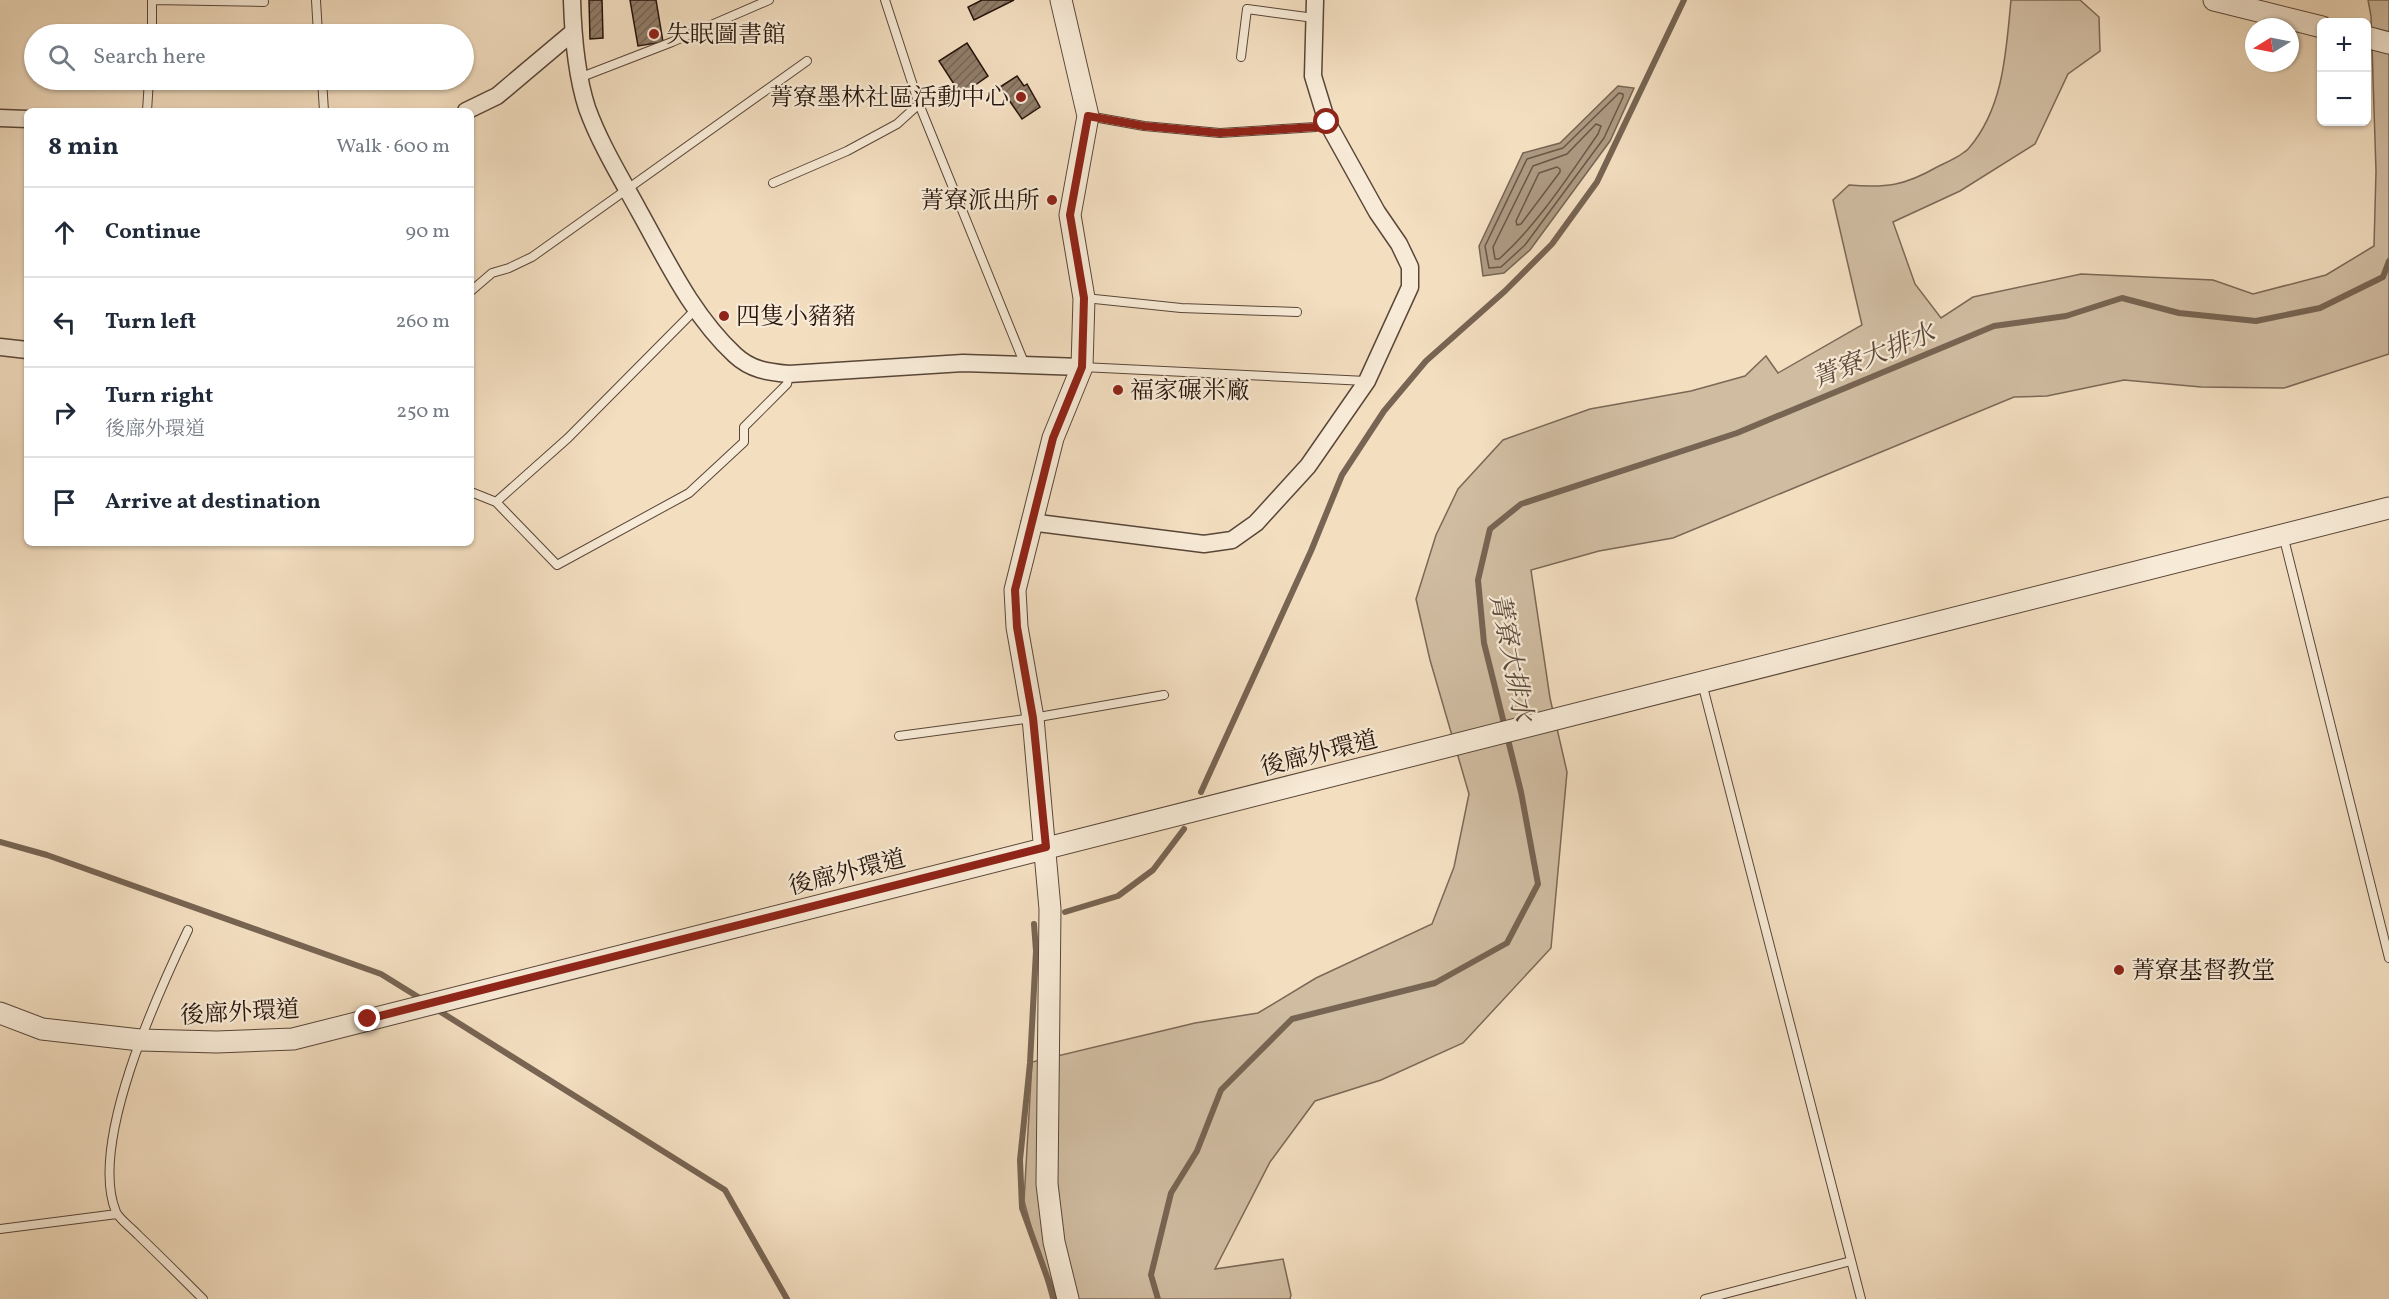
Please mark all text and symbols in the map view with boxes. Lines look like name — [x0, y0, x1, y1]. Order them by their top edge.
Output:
north arrow — [2245, 18, 2299, 72]
map controls — [2317, 18, 2371, 126]
button: + — [2317, 18, 2371, 72]
place label: 失眠圖書館 — [666, 19, 786, 53]
search box — [24, 24, 474, 90]
marker: 失眠圖書館 — [647, 27, 661, 41]
icon: search — [45, 41, 78, 74]
text: Search here — [93, 42, 206, 73]
button: − — [2317, 72, 2371, 126]
place label: 菁寮墨林社區活動中心 — [769, 82, 1009, 116]
marker: 菁寮墨林社區活動中心 — [1014, 90, 1028, 104]
route start — [1313, 108, 1339, 134]
text: 8 min — [48, 129, 119, 165]
text: Walk · 600 m — [336, 133, 450, 161]
place label: 菁寮派出所 — [920, 185, 1040, 219]
marker: 菁寮派出所 — [1045, 193, 1059, 207]
icon: ahead — [48, 216, 81, 249]
text: Continue — [105, 217, 201, 248]
text: 90 m — [406, 218, 450, 246]
place label: 四隻小豬豬 — [736, 301, 856, 335]
icon: left — [48, 306, 81, 339]
text: Turn left — [105, 307, 196, 338]
text: 260 m — [395, 308, 450, 336]
marker: 四隻小豬豬 — [717, 309, 731, 323]
water label: 菁寮大排水 — [1807, 315, 1944, 398]
place label: 福家碾米廠 — [1130, 375, 1250, 409]
text: Turn right — [105, 381, 213, 412]
marker: 福家碾米廠 — [1111, 383, 1125, 397]
icon: right — [48, 396, 81, 429]
text: 250 m — [396, 398, 450, 426]
text: 後廍外環道 — [105, 416, 205, 444]
icon: arrive — [48, 486, 81, 519]
text: Arrive at destination — [105, 487, 321, 518]
water label: 菁寮大排水 — [1480, 590, 1541, 728]
street label: 後廍外環道 — [1257, 724, 1382, 786]
street label: 後廍外環道 — [785, 843, 910, 905]
place label: 菁寮基督教堂 — [2131, 955, 2275, 989]
marker: 菁寮基督教堂 — [2112, 963, 2126, 977]
street label: 後廍外環道 — [179, 994, 301, 1034]
route end — [354, 1005, 380, 1031]

